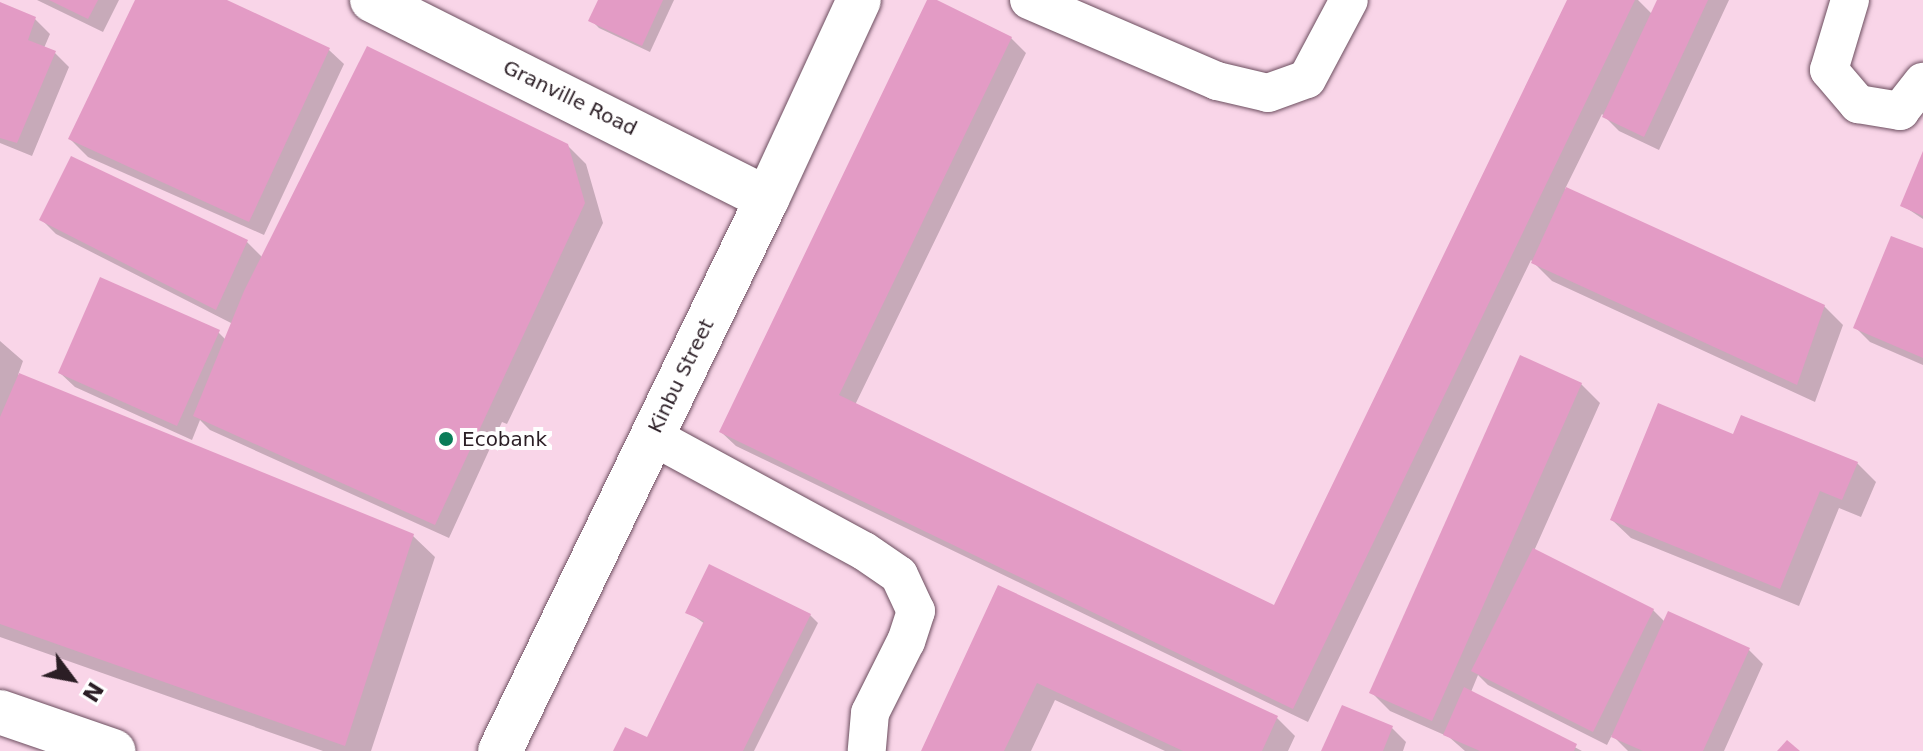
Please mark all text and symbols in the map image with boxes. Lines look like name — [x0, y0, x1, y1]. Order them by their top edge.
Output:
street label: Granville Road — [499, 55, 641, 141]
street label: Kinbu Street — [643, 315, 719, 437]
place label: Ecobank — [462, 427, 547, 451]
marker: Ecobank — [437, 430, 455, 448]
north arrow — [32, 639, 112, 719]
text: N — [77, 678, 108, 706]

